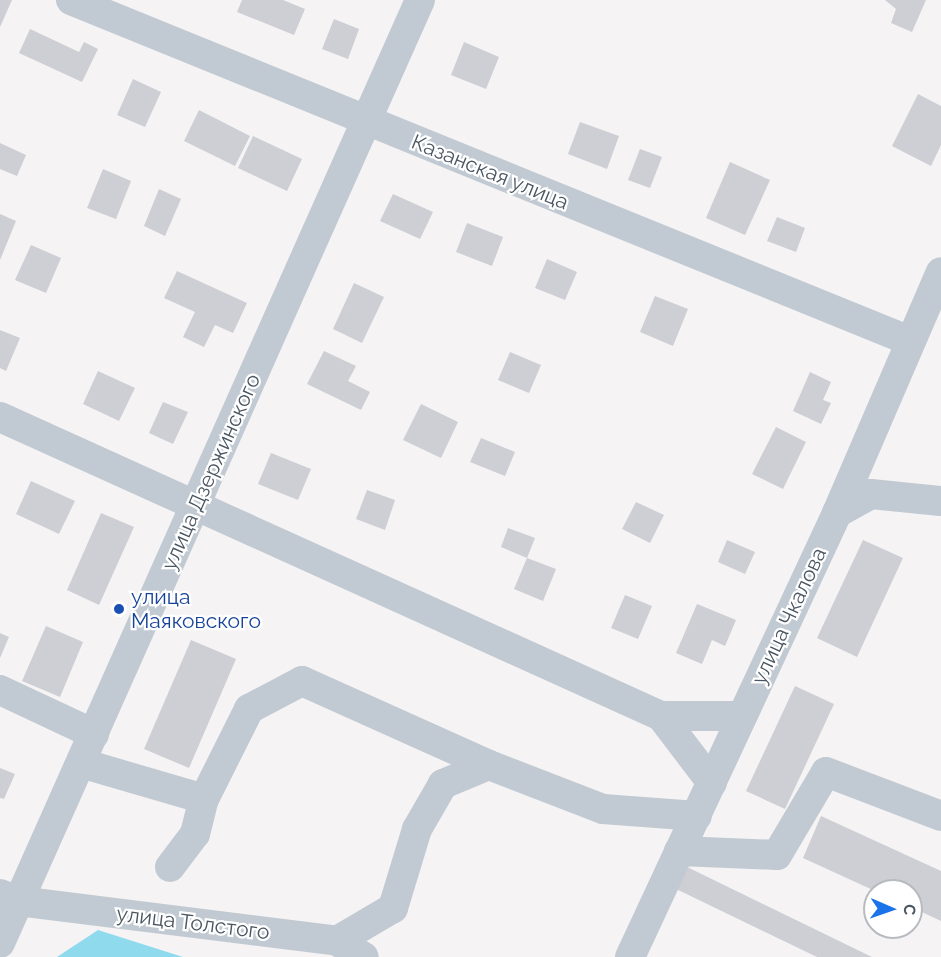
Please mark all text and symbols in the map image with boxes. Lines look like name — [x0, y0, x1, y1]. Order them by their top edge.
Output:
street label: Казанская улица — [408, 129, 572, 215]
street label: улица Дзержинского — [156, 370, 266, 574]
street label: улица Чкалова — [746, 544, 832, 688]
place label: улица Маяковского — [131, 584, 261, 634]
marker: улица Маяковского — [112, 602, 126, 616]
north arrow — [863, 879, 923, 939]
street label: улица Толстого — [115, 901, 271, 945]
text: С — [900, 904, 919, 915]

